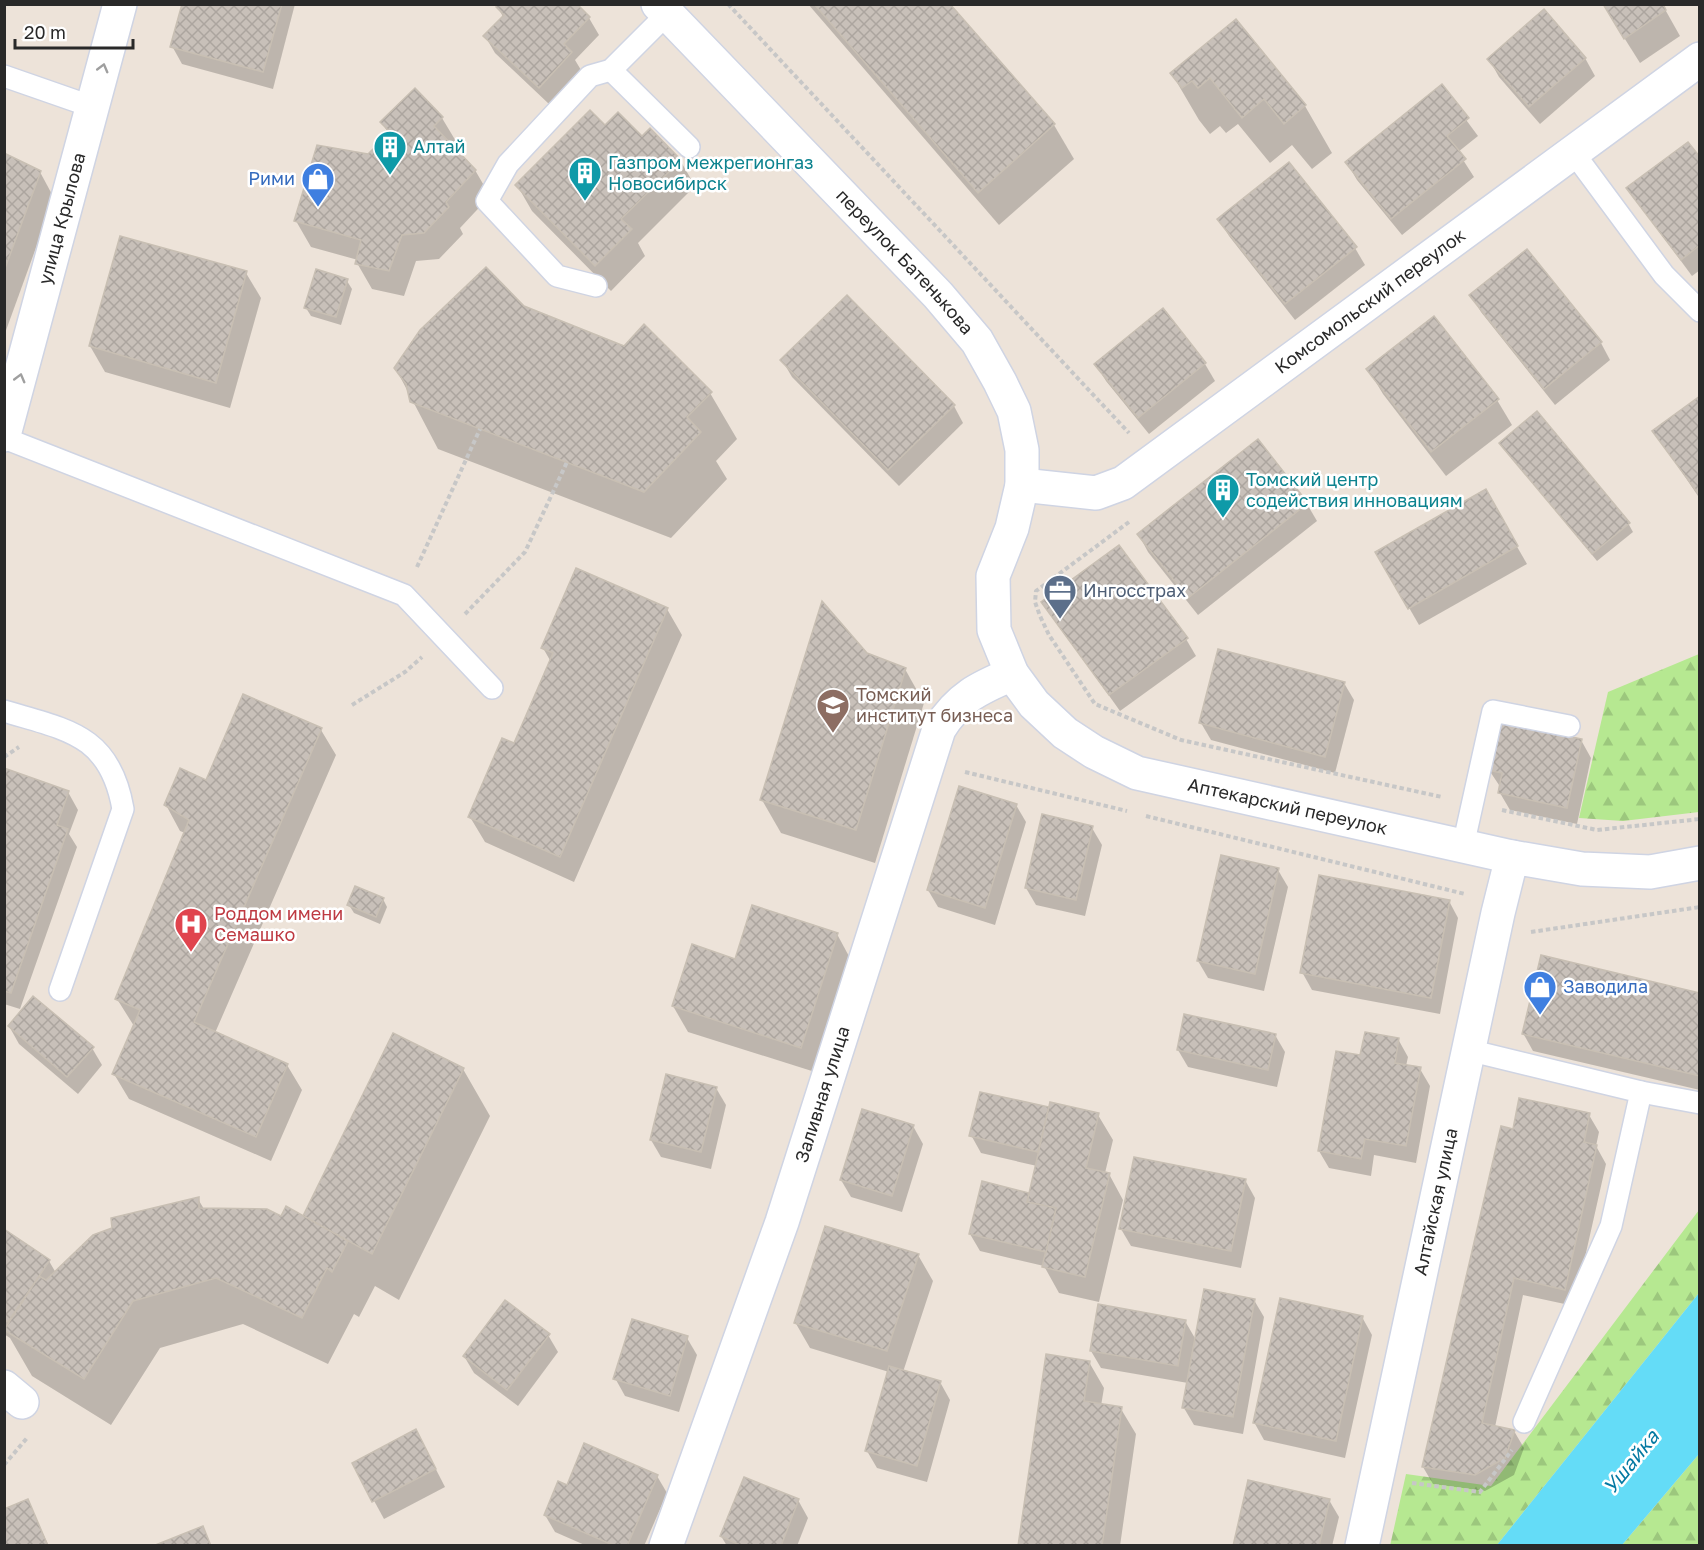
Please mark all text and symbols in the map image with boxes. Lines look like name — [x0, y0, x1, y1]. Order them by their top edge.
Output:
scale bar — [15, 12, 134, 50]
text: 20 m — [24, 21, 66, 43]
one-way arrow — [96, 63, 108, 74]
building icon: Алтай — [372, 129, 408, 176]
place label: Алтай — [413, 135, 466, 157]
street label: улица Крылова — [33, 150, 90, 287]
place label: Газпром межрегионгаз Новосибирск — [608, 151, 814, 194]
building icon: Газпром межрегионгаз Новосибирск — [567, 155, 603, 202]
shop icon: Рими — [300, 161, 336, 208]
place label: Рими — [248, 167, 295, 189]
street label: переулок Батенькова — [832, 184, 979, 339]
street label: Комсомольский переулок — [1270, 223, 1469, 378]
one-way arrow — [12, 373, 25, 383]
place label: Томский центр содействия инновациям — [1246, 468, 1463, 511]
building icon: Томский центр содействия инновациям — [1205, 472, 1241, 519]
office icon: Ингосстрах — [1042, 573, 1078, 620]
place label: Ингосстрах — [1083, 579, 1186, 601]
place label: Томский институт бизнеса — [856, 683, 1013, 726]
school or university icon: Томский институт бизнеса — [815, 687, 851, 734]
street label: Аптекарский переулок — [1186, 773, 1390, 839]
place label: Роддом имени Семашко — [214, 902, 343, 945]
hospital icon: Роддом имени Семашко — [173, 906, 209, 953]
shop icon: Заводила — [1522, 969, 1558, 1016]
place label: Заводила — [1563, 975, 1648, 997]
street label: Заливная улица — [790, 1023, 854, 1165]
street label: Алтайская улица — [1408, 1126, 1461, 1277]
water label: Ушайка — [1597, 1424, 1664, 1498]

